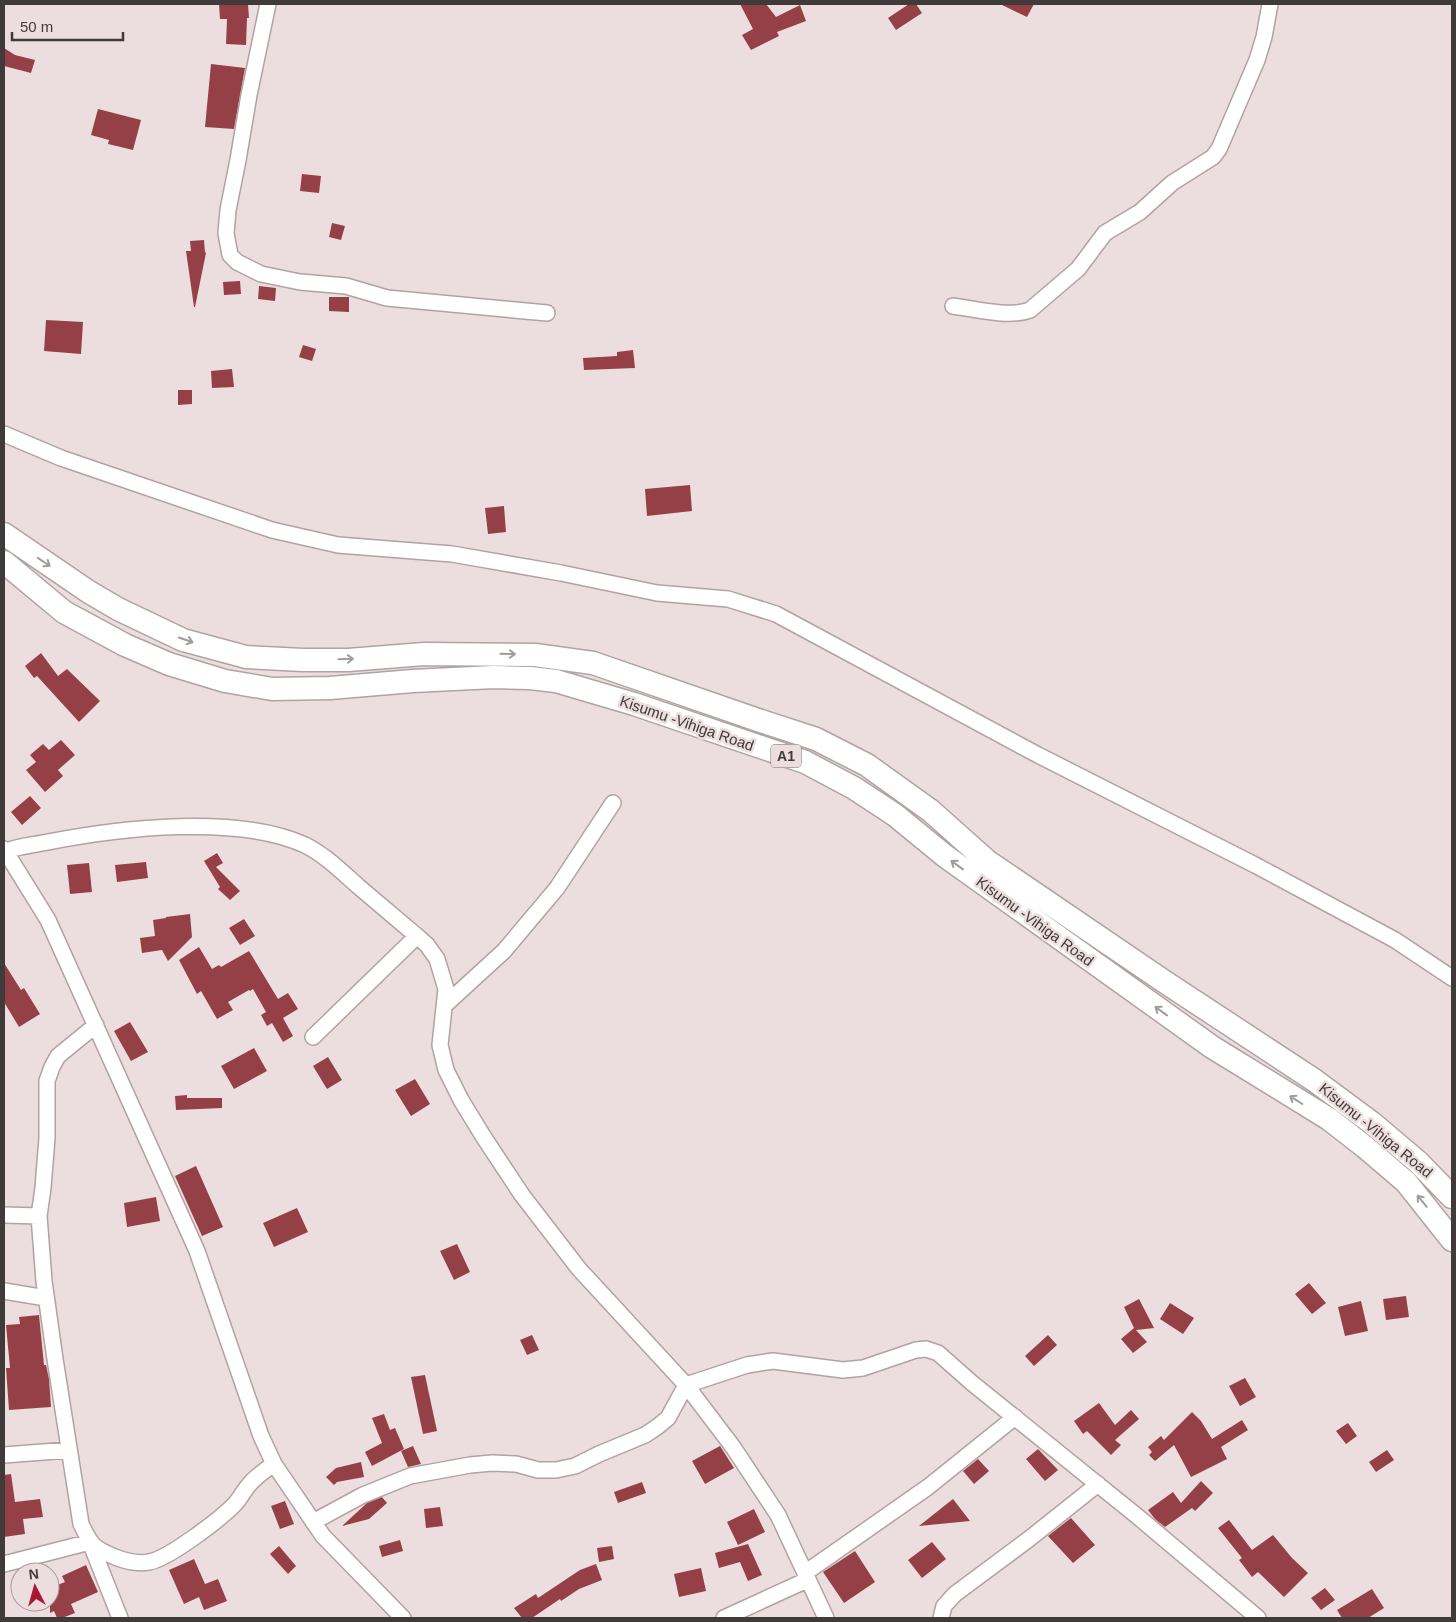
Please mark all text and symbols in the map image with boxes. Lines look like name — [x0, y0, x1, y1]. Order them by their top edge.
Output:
scale bar — [12, 10, 124, 42]
text: 50 m — [20, 18, 53, 35]
one-way arrow — [36, 557, 50, 567]
one-way arrow — [177, 636, 193, 645]
one-way arrow — [500, 649, 516, 659]
one-way arrow — [337, 655, 353, 664]
street label: Kisumu -Vihiga Road — [618, 692, 756, 754]
road number: A1 — [771, 744, 801, 768]
one-way arrow — [950, 860, 964, 870]
street label: Kisumu -Vihiga Road — [973, 873, 1097, 969]
one-way arrow — [1154, 1006, 1168, 1016]
street label: Kisumu -Vihiga Road — [1316, 1079, 1436, 1181]
one-way arrow — [1290, 1094, 1304, 1104]
one-way arrow — [1416, 1195, 1427, 1208]
north arrow — [10, 1562, 60, 1612]
text: N — [28, 1566, 40, 1583]

